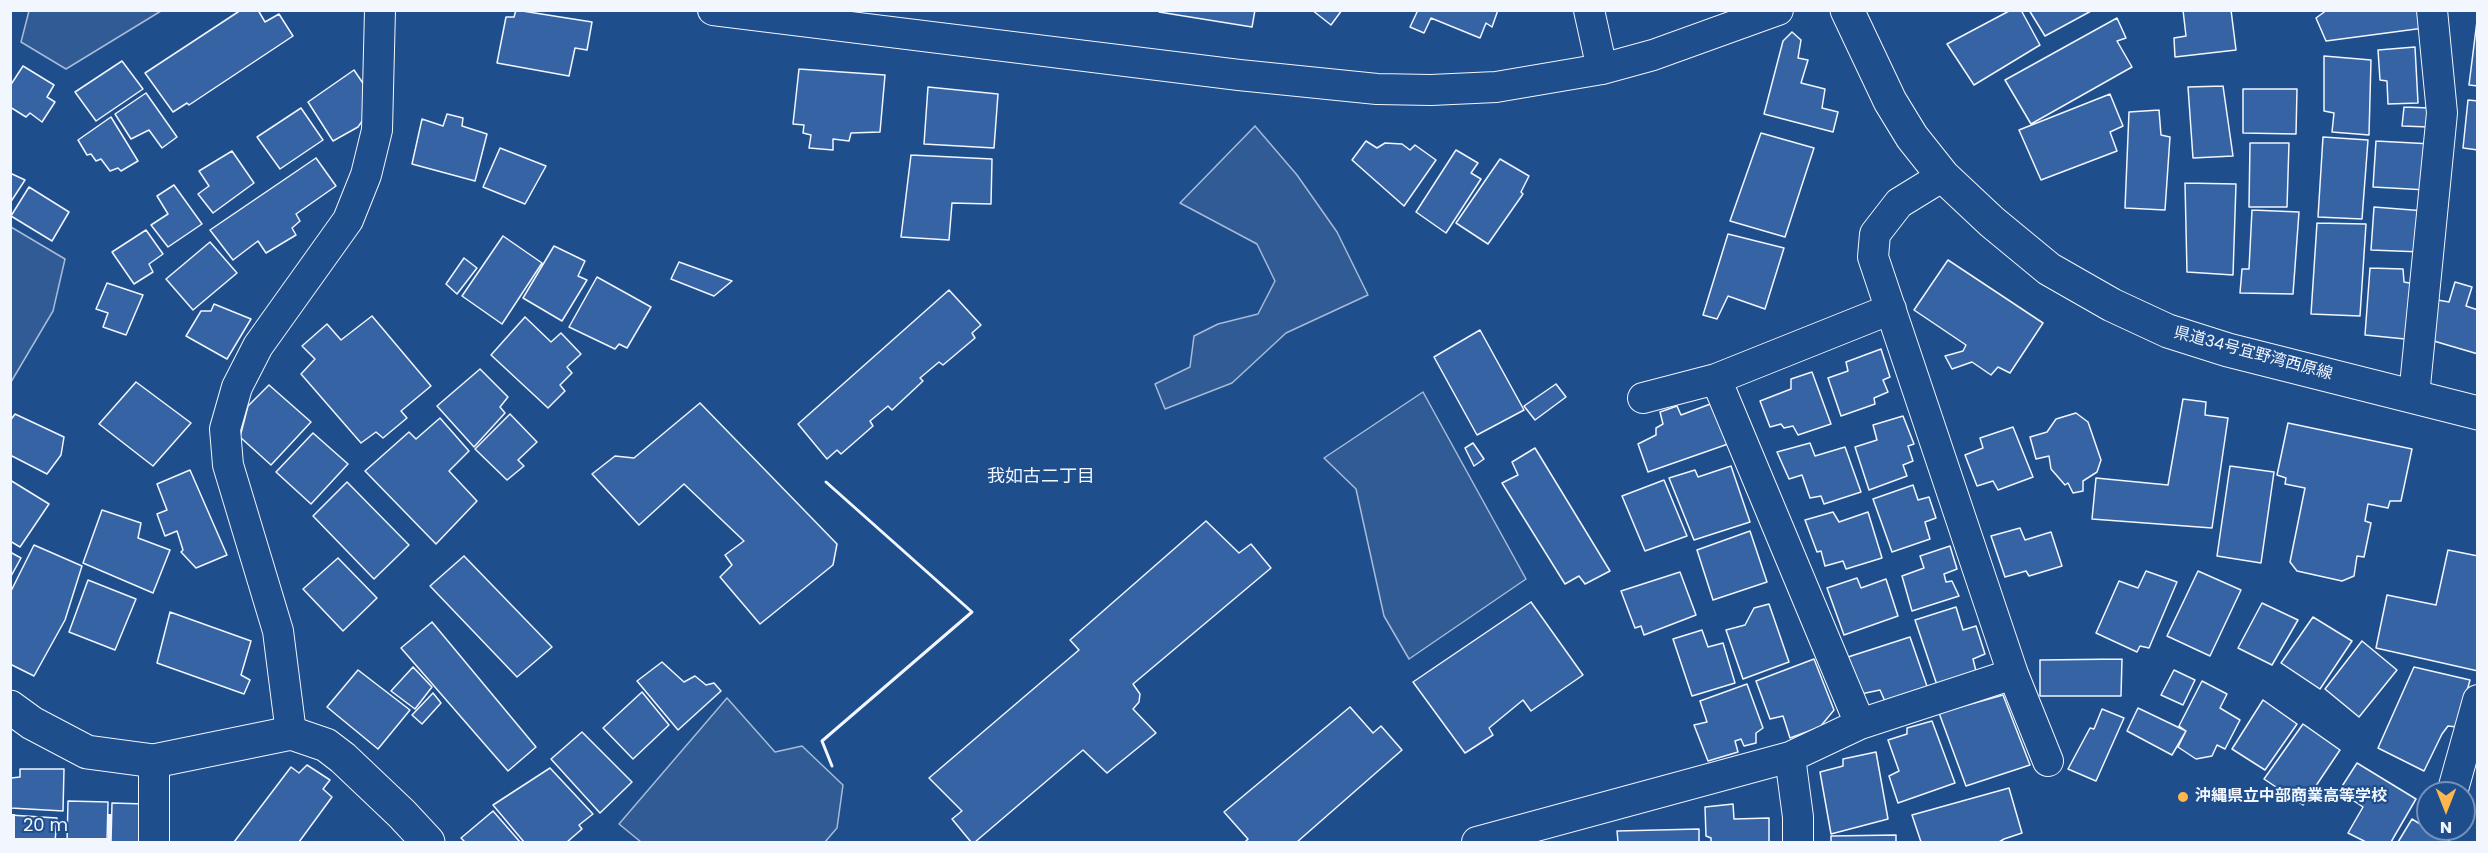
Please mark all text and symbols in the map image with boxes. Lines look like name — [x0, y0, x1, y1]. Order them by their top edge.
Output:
street label: 県道34号宜野湾西原線 — [2172, 324, 2334, 384]
district label: 我如古二丁目 — [987, 466, 1095, 488]
north arrow — [2416, 781, 2476, 841]
place label: 沖縄県立中部商業高等学校 — [2195, 787, 2387, 807]
marker: 沖縄県立中部商業高等学校 — [2176, 790, 2190, 804]
scale bar — [15, 802, 114, 840]
text: 20 m — [23, 812, 68, 837]
text: N — [2440, 816, 2452, 839]

